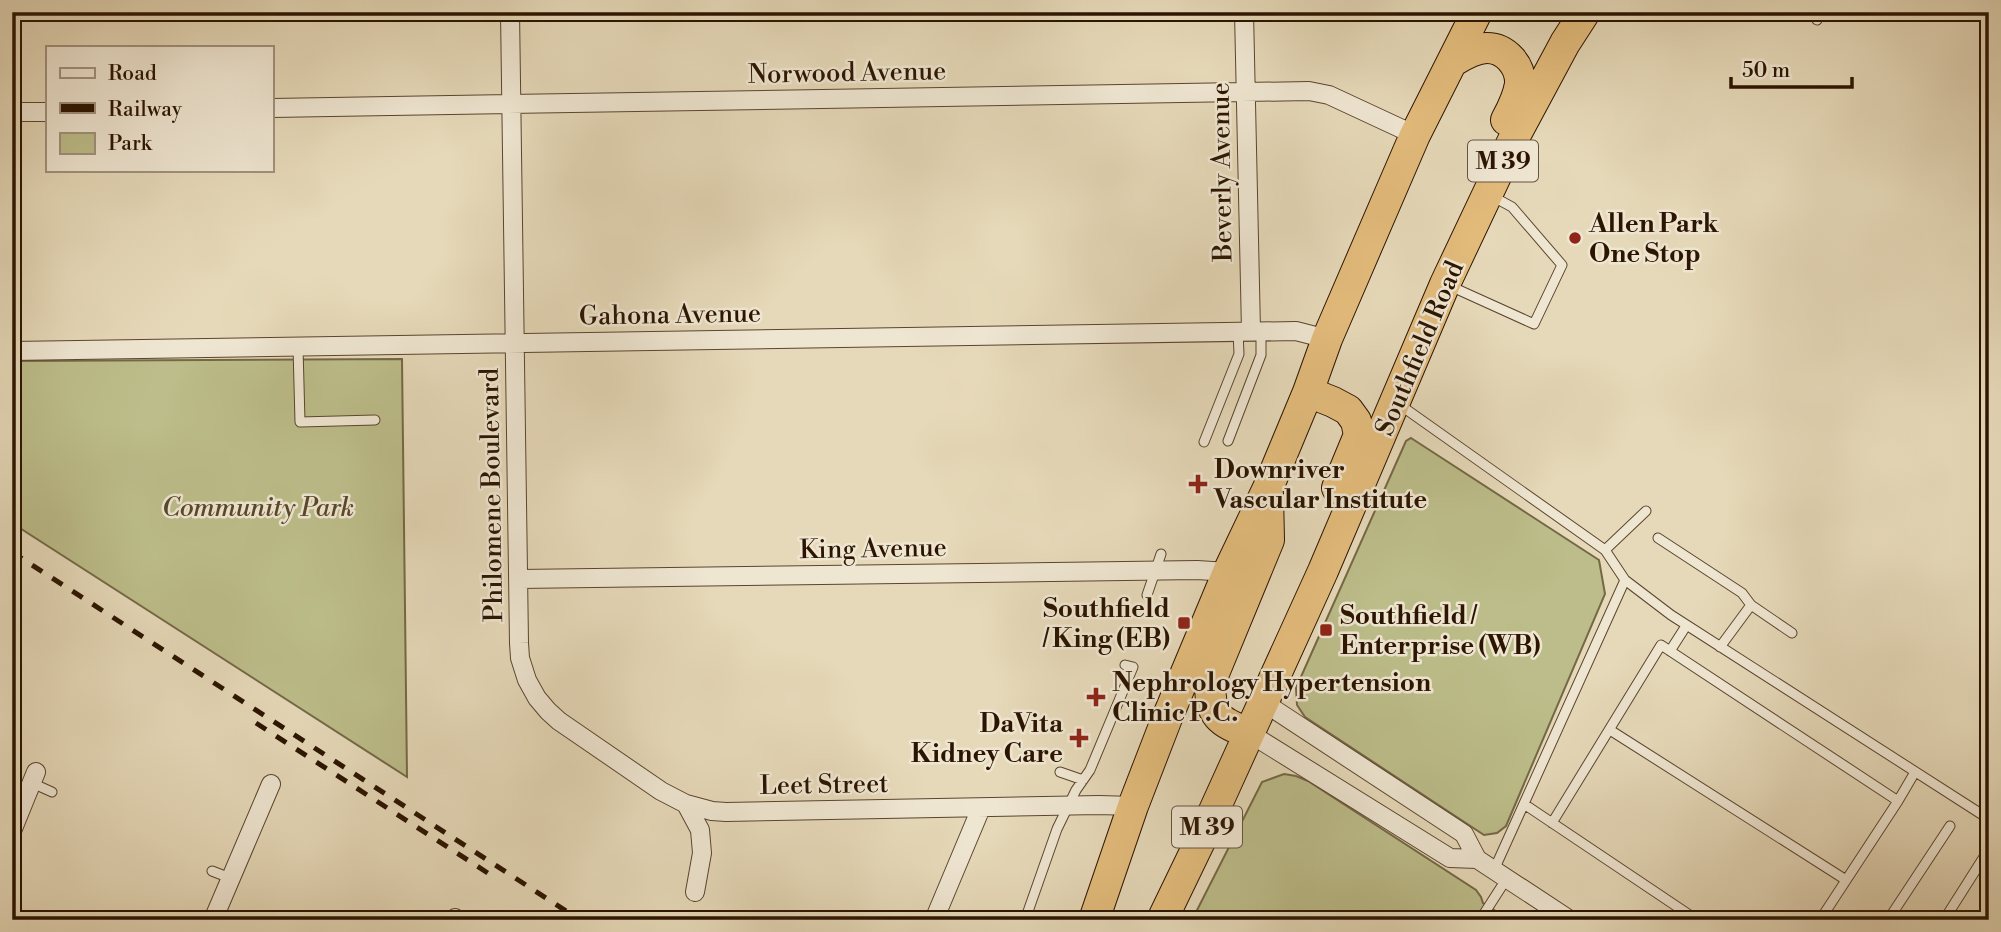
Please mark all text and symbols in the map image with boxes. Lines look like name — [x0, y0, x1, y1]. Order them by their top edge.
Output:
legend — [46, 46, 273, 172]
scale bar — [1731, 46, 1852, 90]
street label: Norwood Avenue — [747, 55, 947, 91]
text: 50 m — [1742, 58, 1790, 84]
text: Road — [108, 61, 157, 87]
street label: Beverly Avenue — [1204, 82, 1240, 263]
text: Railway — [108, 97, 183, 123]
text: Park — [108, 131, 153, 157]
road number: M 39 — [1468, 140, 1538, 182]
place label: Allen Park One Stop — [1588, 208, 1720, 270]
marker: Allen Park One Stop — [1567, 230, 1583, 246]
street label: Southfield Road — [1369, 256, 1471, 441]
street label: Gahona Avenue — [579, 297, 761, 333]
street label: Philomene Boulevard — [474, 367, 510, 622]
place label: Downriver Vascular Institute — [1213, 454, 1427, 516]
marker: Downriver Vascular Institute — [1188, 474, 1208, 494]
park label: Community Park — [162, 492, 354, 524]
street label: King Avenue — [799, 532, 947, 566]
place label: Southfield / King (EB) — [1042, 593, 1170, 655]
place label: Southfield / Enterprise (WB) — [1340, 600, 1541, 662]
marker: Southfield / King (EB) — [1176, 615, 1192, 631]
marker: Southfield / Enterprise (WB) — [1318, 622, 1334, 638]
place label: Nephrology Hypertension Clinic P.C. — [1112, 667, 1431, 729]
marker: Nephrology Hypertension Clinic P.C. — [1086, 687, 1106, 707]
place label: DaVita Kidney Care — [911, 708, 1064, 770]
marker: DaVita Kidney Care — [1069, 728, 1089, 748]
street label: Leet Street — [759, 768, 889, 802]
road number: M 39 — [1172, 806, 1242, 848]

